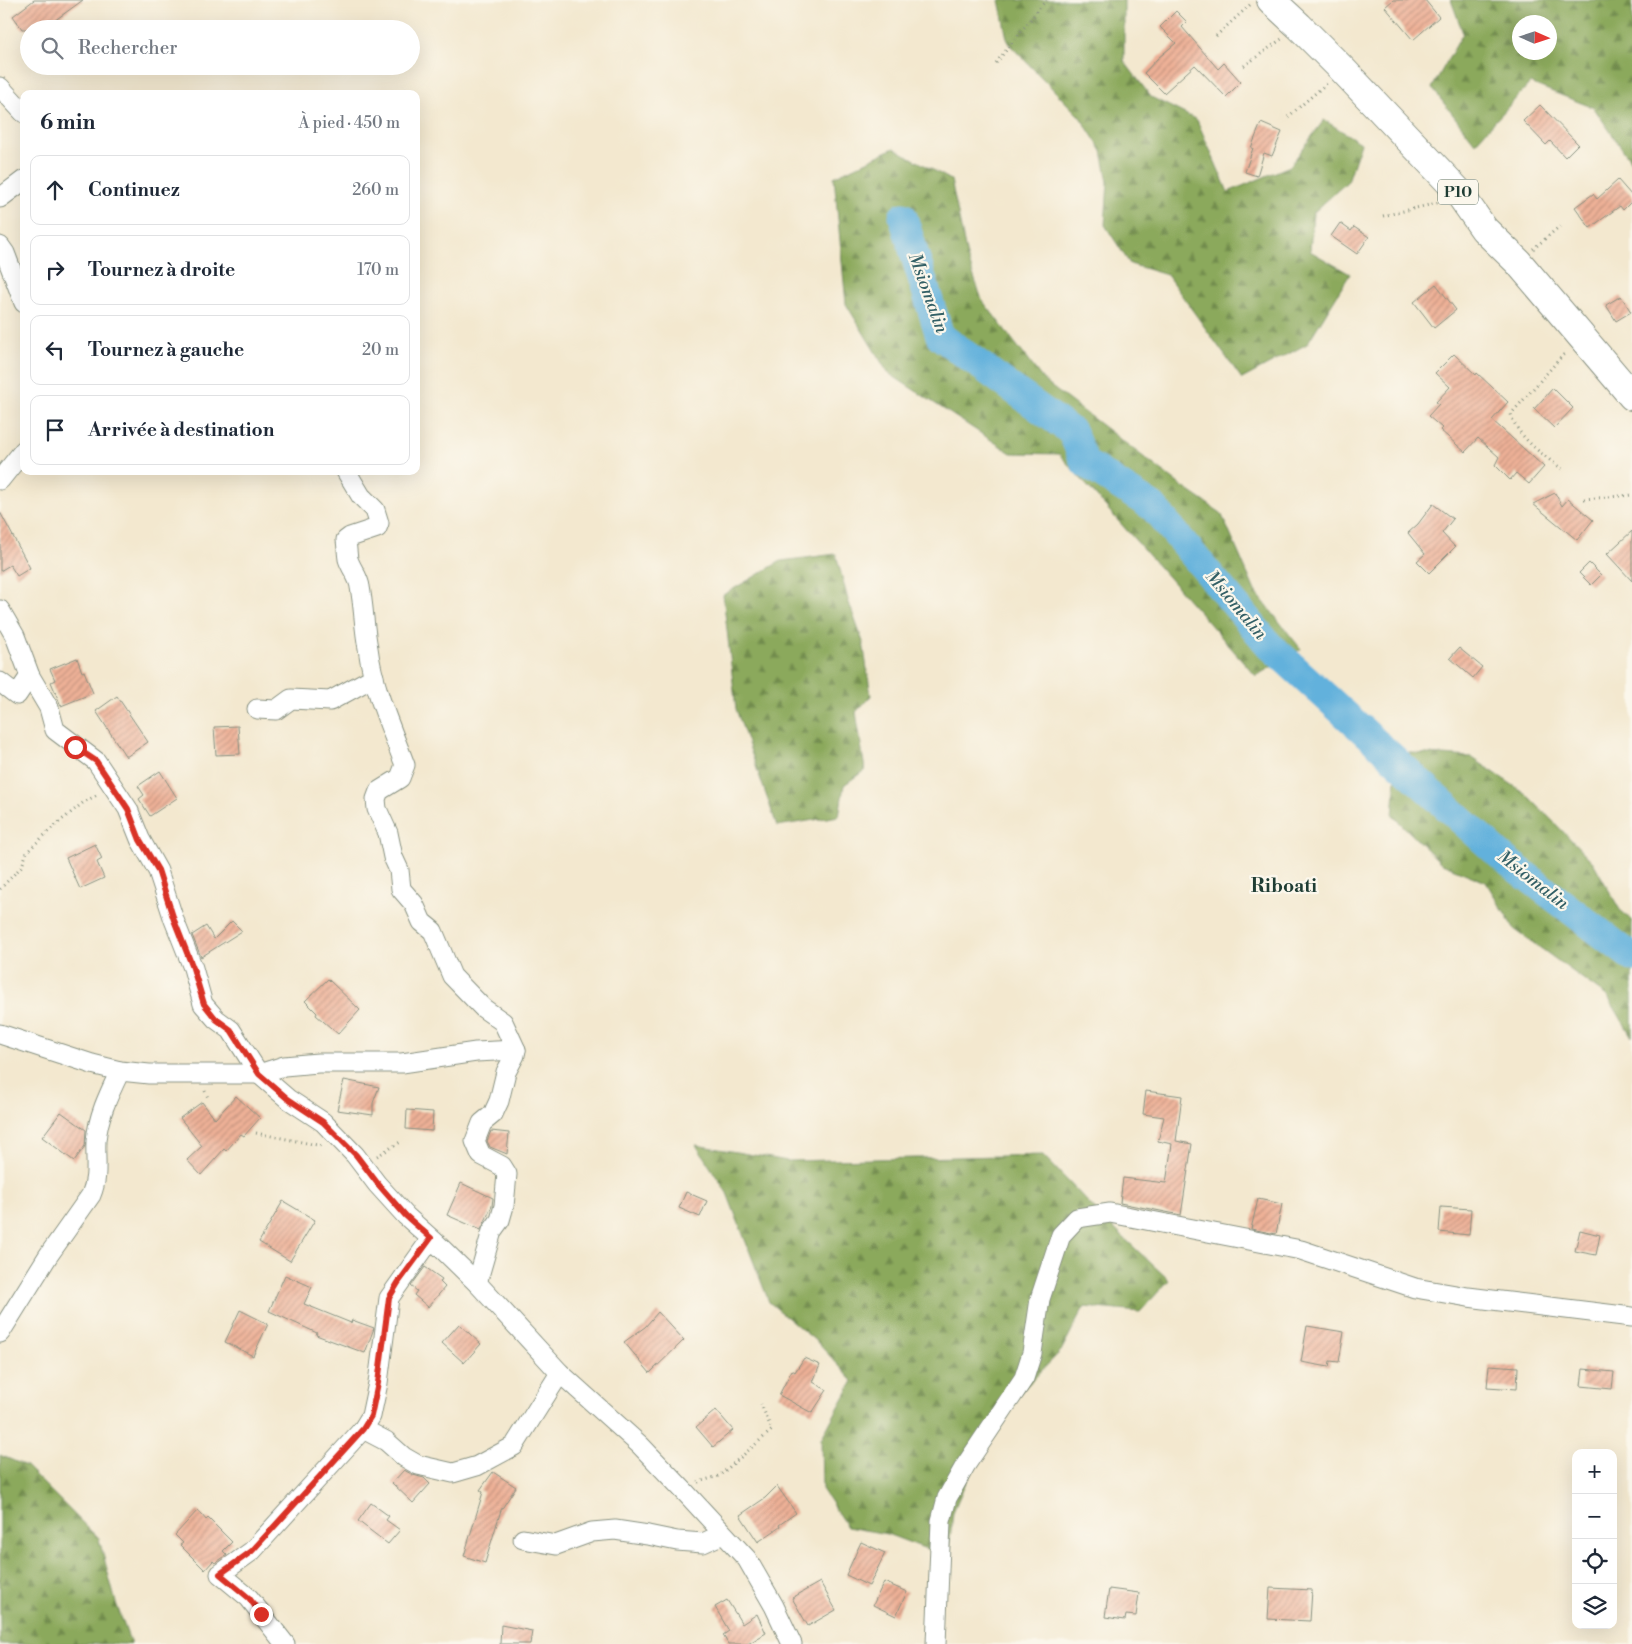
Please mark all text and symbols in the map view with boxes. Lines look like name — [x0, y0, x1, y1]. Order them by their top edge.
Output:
north arrow — [1512, 15, 1557, 60]
search box — [20, 20, 420, 75]
icon: search — [38, 34, 66, 62]
text: Rechercher — [78, 36, 177, 60]
text: 6 min — [40, 110, 95, 136]
text: À pied · 450 m — [299, 113, 400, 133]
icon: ahead — [41, 176, 69, 204]
text: Continuez — [88, 178, 180, 202]
text: 260 m — [352, 180, 399, 200]
road number: P10 — [1438, 180, 1478, 204]
water label: Msiomalin — [903, 250, 953, 337]
icon: right — [41, 256, 69, 284]
text: Tournez à droite — [88, 258, 235, 282]
text: 170 m — [357, 260, 399, 280]
icon: left — [41, 336, 69, 364]
text: Tournez à gauche — [88, 338, 244, 362]
text: 20 m — [362, 340, 399, 360]
icon: arrive — [41, 416, 69, 444]
text: Arrivée à destination — [88, 418, 274, 442]
water label: Msiomalin — [1200, 566, 1272, 645]
route start — [64, 736, 87, 759]
water label: Msiomalin — [1493, 845, 1574, 915]
district label: Riboati — [1251, 874, 1317, 898]
map controls — [1572, 1449, 1617, 1629]
button: + — [1572, 1449, 1617, 1494]
button: − — [1572, 1494, 1617, 1539]
button: locate — [1572, 1539, 1617, 1584]
button: layers — [1572, 1584, 1617, 1629]
route end — [250, 1603, 273, 1626]

